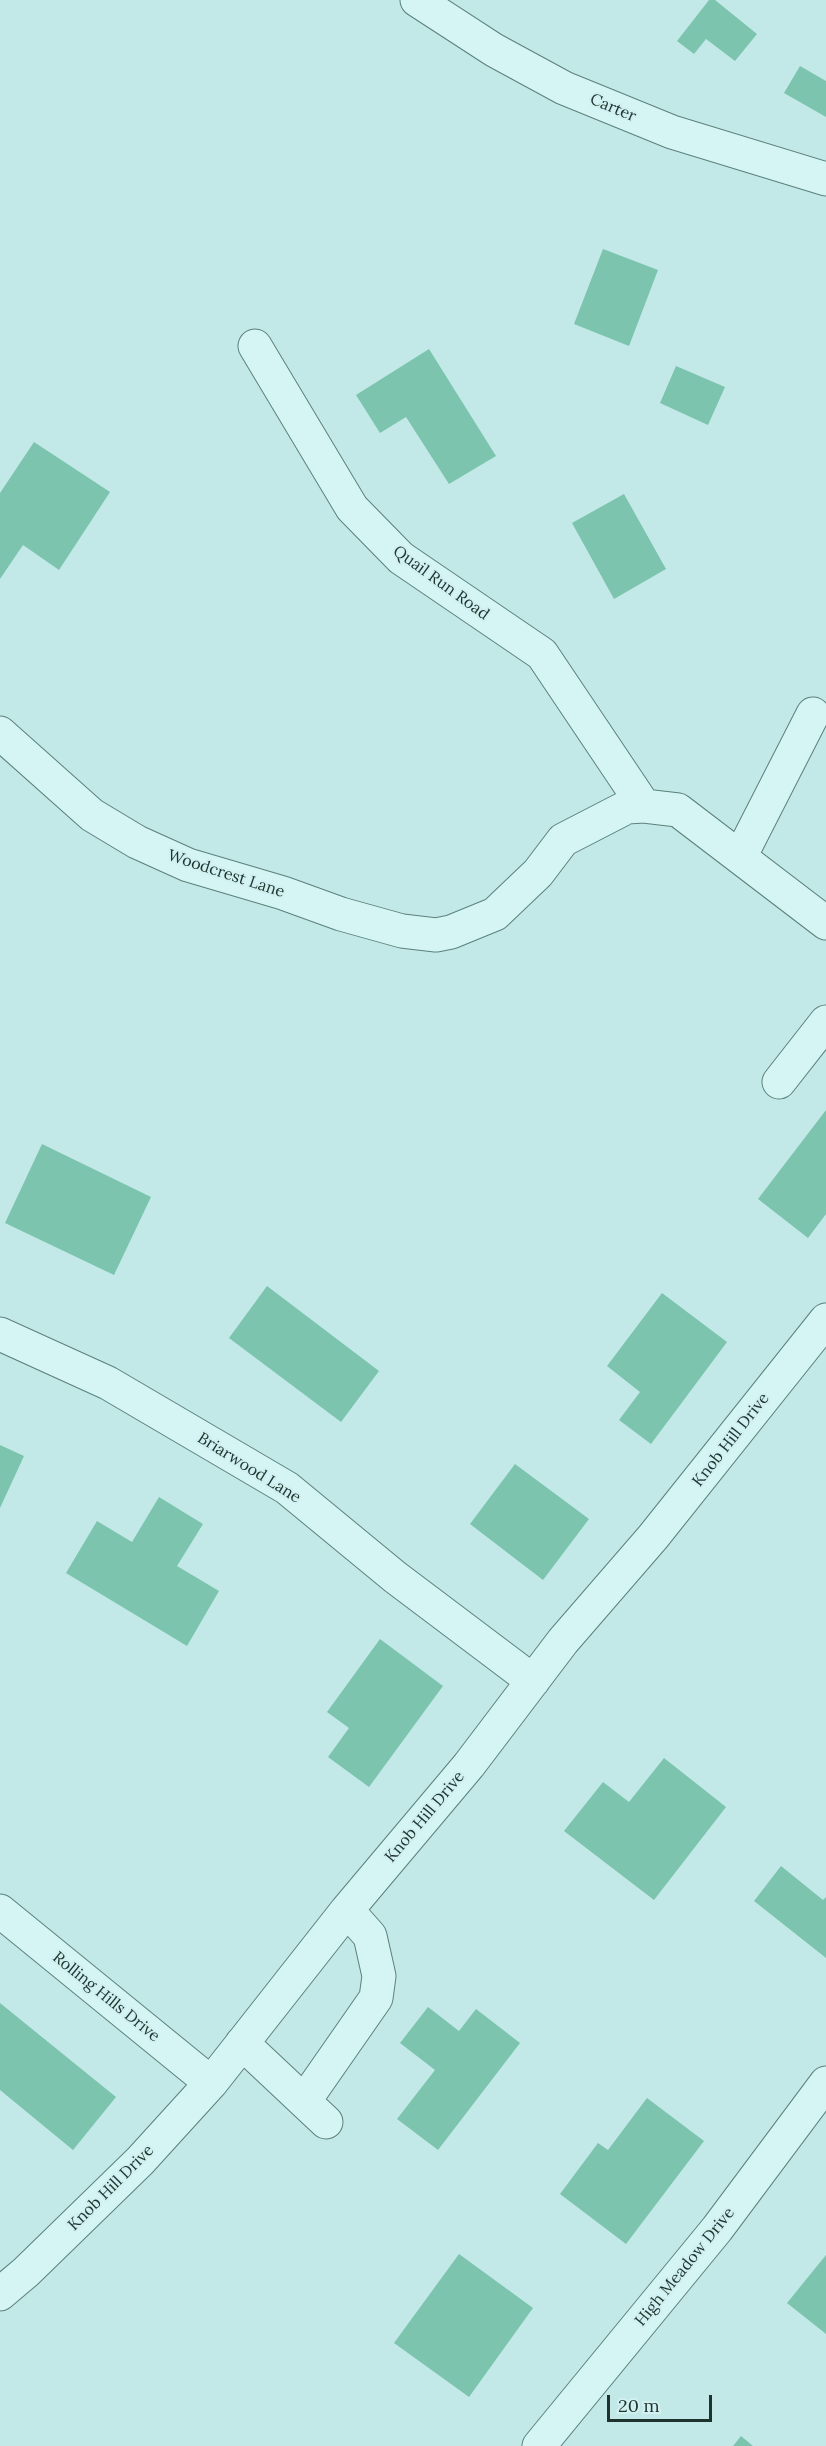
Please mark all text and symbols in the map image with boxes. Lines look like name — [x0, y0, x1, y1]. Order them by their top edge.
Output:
street label: Carter — [587, 90, 639, 126]
street label: Quail Run Road — [389, 542, 493, 624]
street label: Woodcrest Lane — [165, 846, 287, 902]
street label: Knob Hill Drive — [689, 1389, 773, 1491]
street label: Briarwood Lane — [194, 1429, 304, 1507]
street label: Knob Hill Drive — [381, 1767, 469, 1867]
street label: Rolling Hills Drive — [48, 1948, 164, 2046]
street label: Knob Hill Drive — [64, 2141, 158, 2235]
street label: High Meadow Drive — [631, 2204, 739, 2330]
scale bar — [610, 2383, 715, 2421]
text: 20 m — [618, 2394, 660, 2417]

